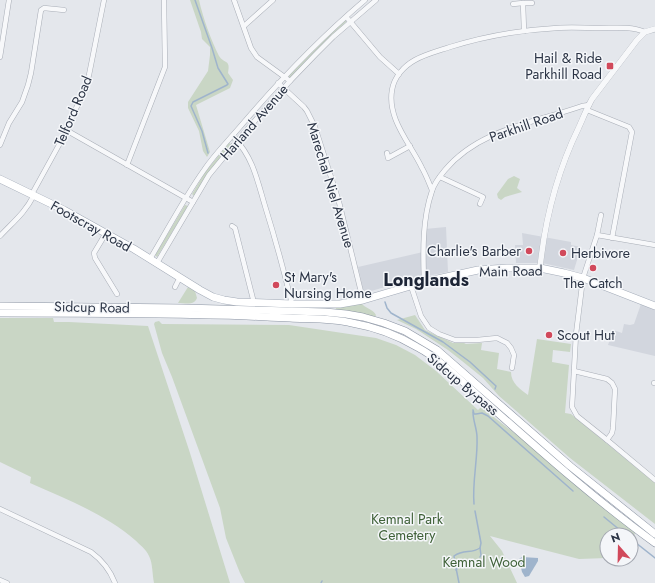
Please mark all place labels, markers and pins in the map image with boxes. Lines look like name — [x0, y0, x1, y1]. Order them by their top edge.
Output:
place label: Hail & Ride Parkhill Road — [525, 48, 602, 84]
marker: Hail & Ride Parkhill Road — [605, 61, 615, 71]
place label: Charlie's Barber — [427, 241, 521, 261]
place label: Herbivore — [571, 243, 630, 263]
marker: Charlie's Barber — [524, 246, 534, 256]
marker: Herbivore — [558, 248, 568, 258]
marker: The Catch — [588, 263, 598, 273]
place label: St Mary's Nursing Home — [284, 267, 372, 303]
place label: The Catch — [564, 273, 623, 293]
marker: St Mary's Nursing Home — [271, 280, 281, 290]
place label: Scout Hut — [557, 325, 615, 345]
marker: Scout Hut — [544, 330, 554, 340]

